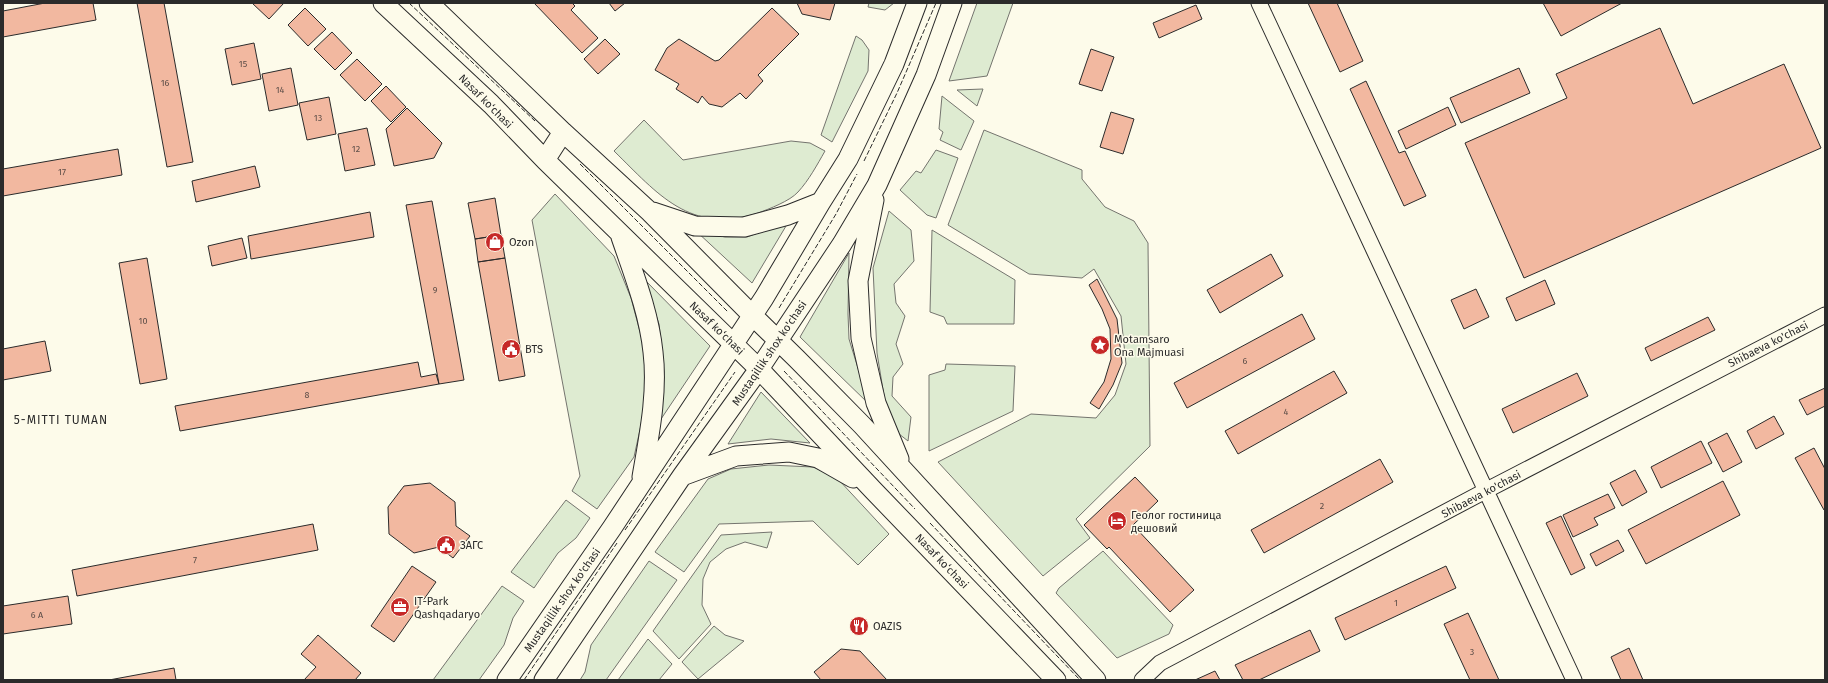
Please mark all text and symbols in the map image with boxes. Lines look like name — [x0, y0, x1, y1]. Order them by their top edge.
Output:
house number: 15 — [239, 59, 248, 69]
street label: Nasaf ko‘chasi — [456, 72, 515, 131]
house number: 16 — [161, 78, 170, 88]
house number: 14 — [276, 85, 285, 95]
house number: 13 — [314, 113, 322, 123]
house number: 12 — [352, 144, 360, 154]
house number: 17 — [58, 167, 66, 177]
shop icon: Ozon — [484, 231, 506, 253]
place label: Ozon — [509, 236, 534, 249]
house number: 9 — [433, 285, 438, 295]
street label: Mustaqillik shox ko'chasi — [729, 298, 809, 408]
street label: Nasaf ko‘chasi — [687, 299, 747, 358]
house number: 10 — [139, 316, 147, 326]
street label: Shibaeva ko'chasi — [1726, 319, 1810, 370]
place label: Motamsaro Ona Majmuasi — [1114, 333, 1184, 359]
place icon: Motamsaro Ona Majmuasi — [1089, 334, 1111, 356]
public building icon: BTS — [500, 338, 522, 360]
place label: BTS — [525, 343, 543, 356]
house number: 6 — [1243, 356, 1248, 366]
house number: 8 — [305, 390, 310, 400]
house number: 4 — [1284, 407, 1289, 417]
district label: 5-MITTI TUMAN — [14, 413, 108, 427]
street label: Shibaeva ko'chasi — [1439, 468, 1523, 521]
house number: 2 — [1320, 501, 1324, 511]
place label: Геолог гостиница дешовий — [1131, 509, 1221, 535]
hotel icon: Геолог гостиница дешовий — [1106, 510, 1128, 532]
street label: Nasaf ko‘chasi — [912, 531, 971, 591]
public building icon: ЗАГС — [435, 534, 457, 556]
place label: ЗАГС — [460, 539, 483, 552]
street label: Mustaqillik shox ko'chasi — [522, 546, 603, 655]
house number: 7 — [193, 555, 197, 565]
place label: IT-Park Qashqadaryo — [414, 595, 480, 621]
office icon: IT-Park Qashqadaryo — [389, 596, 411, 618]
house number: 1 — [1394, 598, 1398, 608]
house number: 6 А — [31, 610, 44, 620]
restaurant icon: OAZIS — [848, 615, 870, 637]
place label: OAZIS — [873, 620, 902, 633]
house number: 3 — [1470, 647, 1474, 657]

